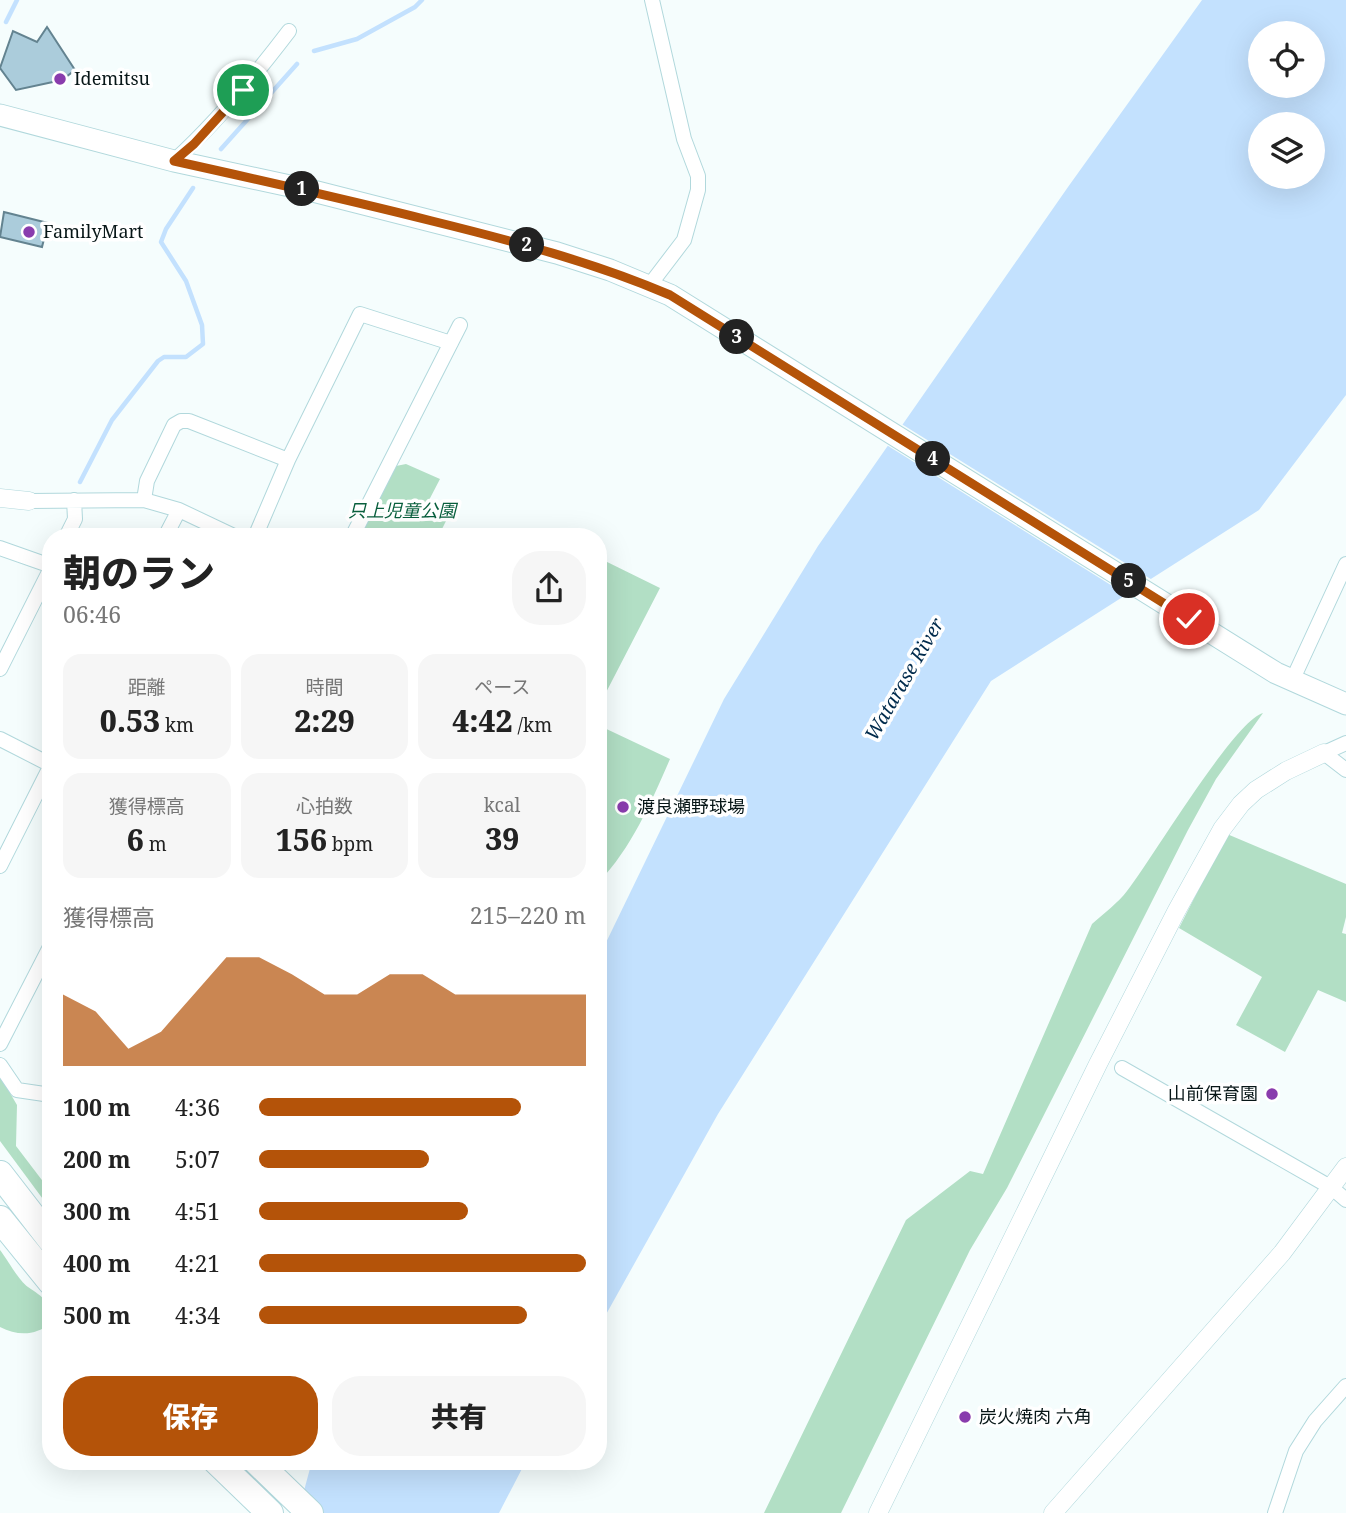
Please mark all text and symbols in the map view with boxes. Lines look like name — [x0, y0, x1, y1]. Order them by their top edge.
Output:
map controls — [1248, 21, 1325, 189]
button: locate — [1248, 21, 1325, 98]
pin — [213, 60, 273, 120]
place label: Idemitsu — [74, 66, 151, 90]
marker: Idemitsu — [52, 71, 68, 87]
icon: arrive — [224, 71, 262, 109]
button: layers — [1248, 112, 1325, 189]
pin: 1 — [284, 172, 320, 206]
text: 1 — [296, 175, 307, 201]
place label: FamilyMart — [43, 219, 143, 243]
marker: FamilyMart — [21, 224, 37, 240]
pin: 2 — [510, 228, 544, 262]
text: 2 — [521, 231, 532, 257]
pin: 3 — [720, 320, 754, 354]
text: 3 — [731, 323, 742, 349]
pin: 4 — [916, 442, 950, 476]
text: 4 — [927, 445, 938, 471]
park label: 只上児童公園 — [348, 498, 459, 522]
text: 朝のラン — [63, 546, 215, 598]
button: share — [512, 551, 586, 625]
pin: 5 — [1112, 564, 1146, 598]
text: 5 — [1123, 567, 1134, 593]
pin — [1159, 589, 1219, 649]
text: 06:46 — [63, 598, 121, 630]
icon: check — [1170, 600, 1208, 638]
water label: Watarase River — [858, 613, 950, 745]
text: 距離 — [128, 674, 166, 700]
text: 時間 — [305, 674, 344, 700]
text: ペース — [474, 674, 530, 700]
text: 0.53 — [100, 700, 160, 741]
text: 2:29 — [294, 700, 355, 741]
text: 4:42 — [452, 700, 513, 741]
text: km — [160, 712, 194, 738]
text: /km — [513, 712, 552, 738]
text: kcal — [484, 792, 521, 818]
text: 獲得標高 — [109, 793, 185, 819]
text: 心拍数 — [296, 793, 353, 819]
place label: 渡良瀬野球場 — [637, 794, 745, 818]
marker: 渡良瀬野球場 — [615, 799, 631, 815]
text: 39 — [485, 818, 519, 859]
text: 6 — [127, 819, 144, 860]
text: 156 — [276, 819, 327, 860]
text: m — [144, 831, 167, 857]
text: bpm — [327, 831, 373, 857]
text: 215–220 m — [470, 899, 586, 931]
text: 獲得標高 — [63, 901, 155, 933]
place label: 山前保育園 — [1168, 1081, 1258, 1105]
marker: 山前保育園 — [1264, 1086, 1280, 1102]
text: 100 m — [63, 1091, 131, 1123]
text: 4:36 — [175, 1091, 220, 1123]
text: 200 m — [63, 1143, 131, 1175]
text: 5:07 — [175, 1143, 220, 1175]
text: 300 m — [63, 1195, 131, 1227]
text: 4:51 — [175, 1195, 220, 1227]
text: 400 m — [63, 1247, 131, 1279]
text: 4:21 — [175, 1247, 220, 1279]
text: 500 m — [63, 1299, 131, 1331]
text: 4:34 — [175, 1299, 220, 1331]
button: 保存 — [63, 1376, 318, 1456]
button: 共有 — [332, 1376, 586, 1456]
place label: 炭火焼肉 六角 — [979, 1404, 1092, 1428]
marker: 炭火焼肉 六角 — [957, 1409, 973, 1425]

